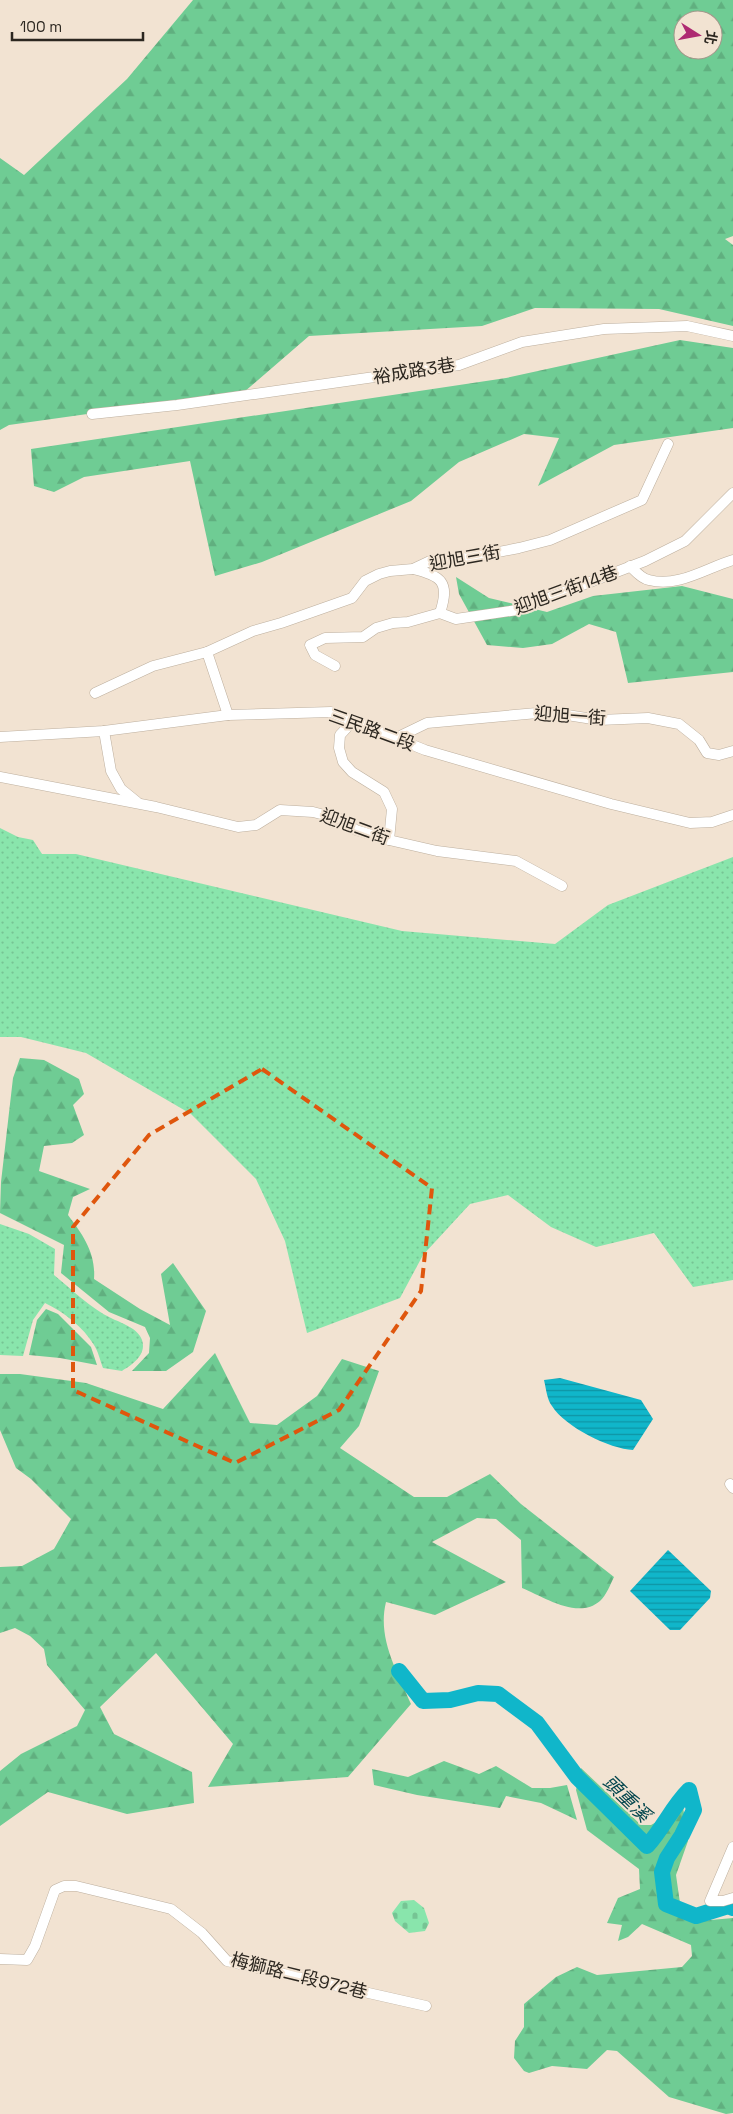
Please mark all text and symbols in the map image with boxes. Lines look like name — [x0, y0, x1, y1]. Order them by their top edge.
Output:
scale bar — [12, 10, 144, 42]
north arrow — [673, 10, 723, 60]
text: 100 m — [20, 17, 62, 36]
text: 北 — [701, 29, 721, 46]
street label: 裕成路3巷 — [371, 353, 457, 388]
street label: 迎旭三街 — [427, 540, 502, 575]
street label: 迎旭三街14巷 — [511, 560, 621, 619]
street label: 迎旭一街 — [533, 702, 607, 729]
street label: 三民路二段 — [326, 703, 418, 756]
street label: 迎旭二街 — [317, 803, 393, 850]
water label: 頭重溪 — [597, 1770, 658, 1829]
street label: 梅獅路二段972巷 — [229, 1947, 370, 2004]

